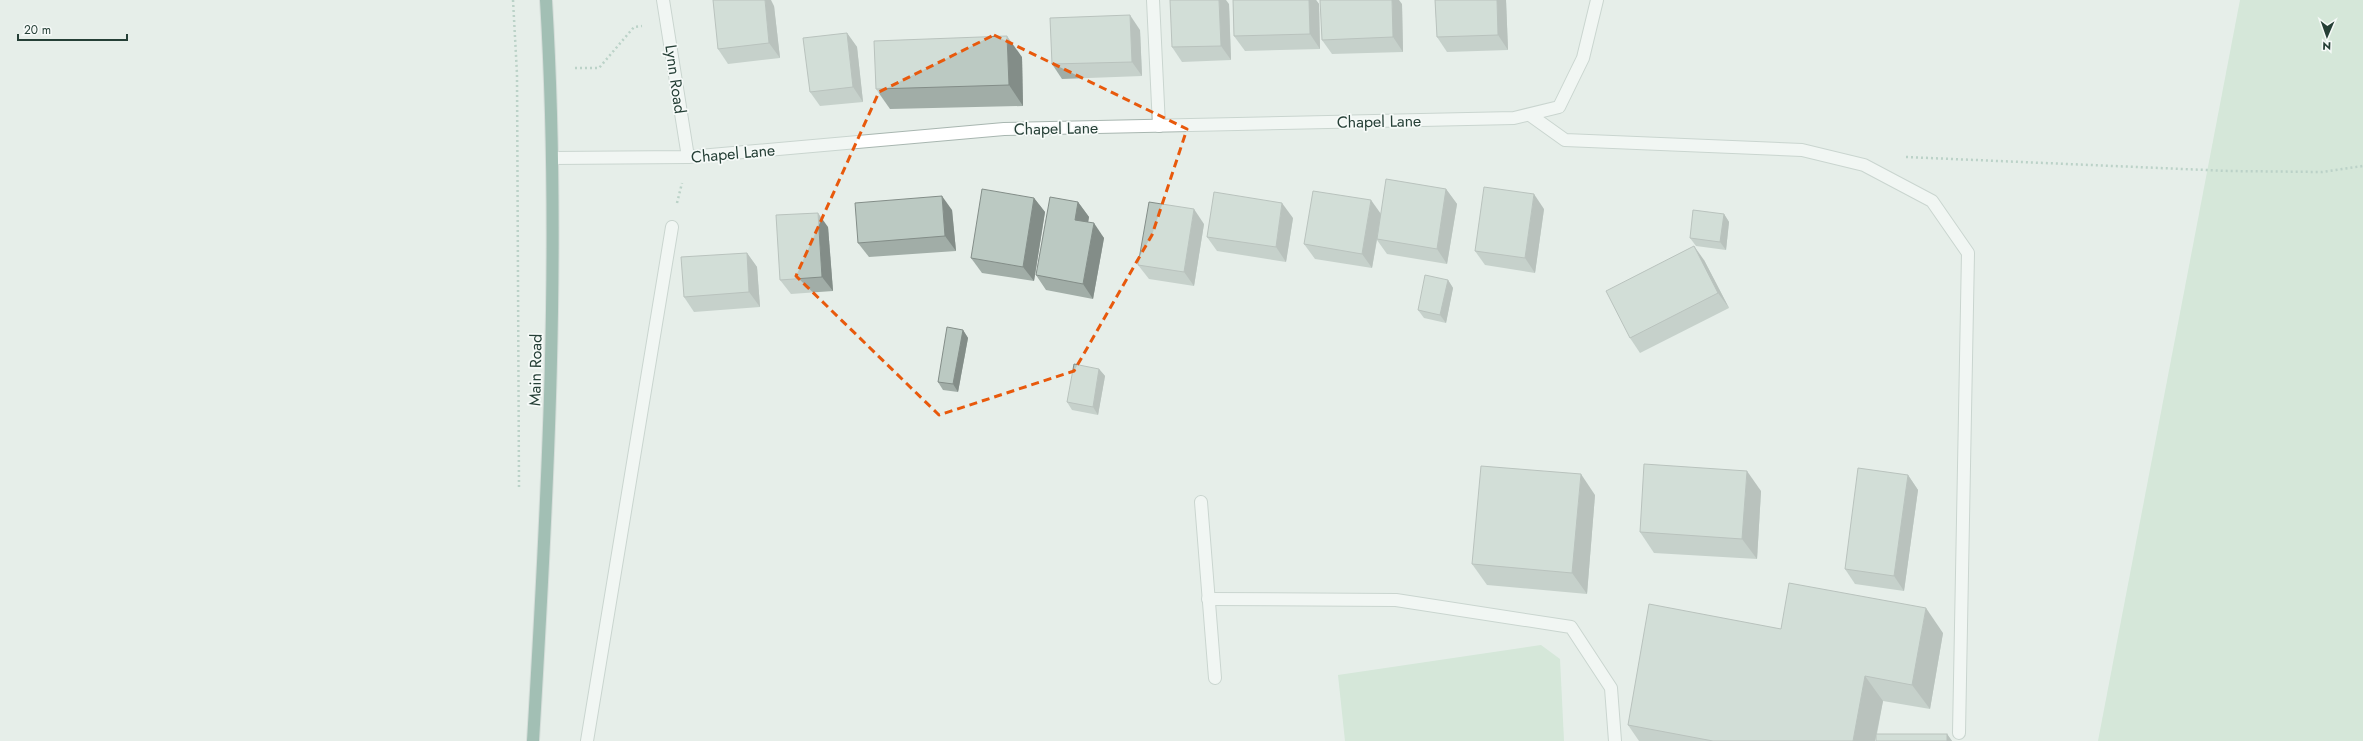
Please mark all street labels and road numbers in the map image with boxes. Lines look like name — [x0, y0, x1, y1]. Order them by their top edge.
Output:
street label: Lynn Road — [659, 43, 692, 115]
street label: Chapel Lane — [1337, 109, 1421, 134]
street label: Chapel Lane — [1014, 116, 1098, 141]
street label: Chapel Lane — [690, 138, 776, 169]
street label: Main Road — [523, 334, 548, 406]

